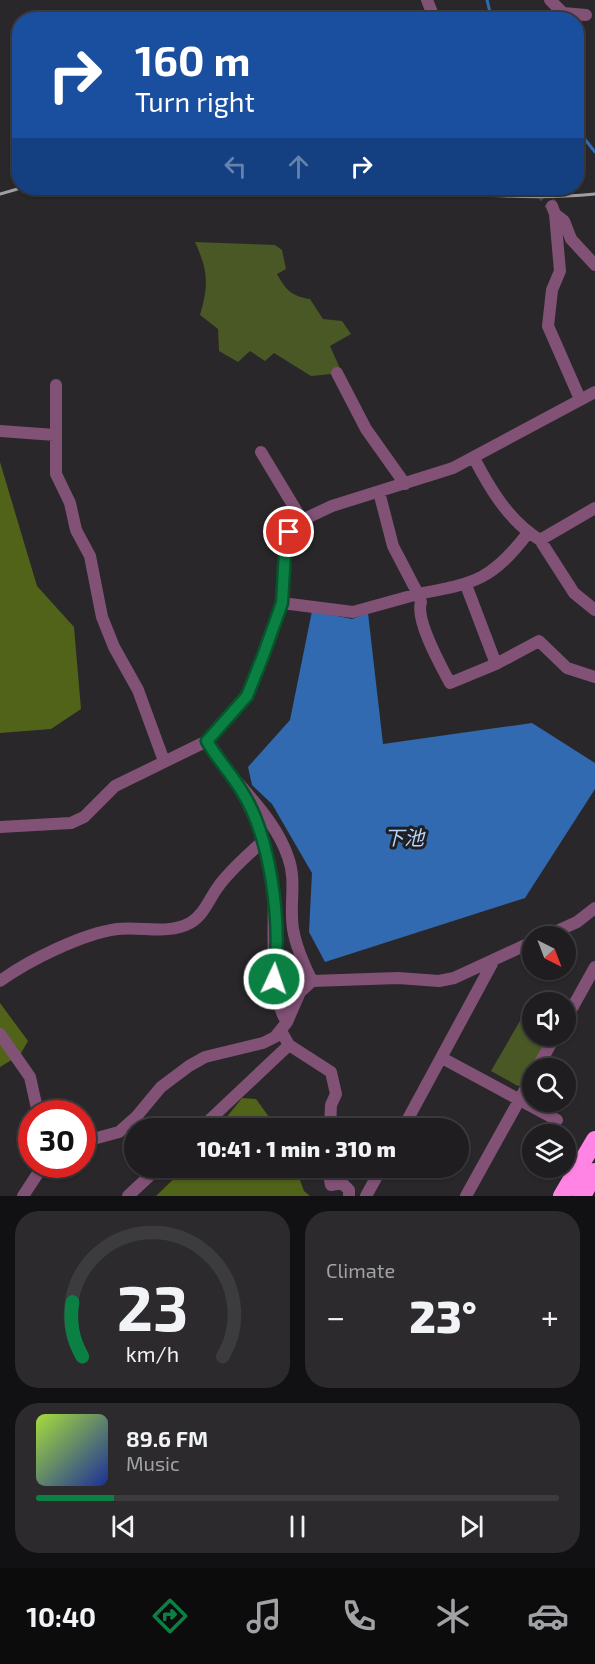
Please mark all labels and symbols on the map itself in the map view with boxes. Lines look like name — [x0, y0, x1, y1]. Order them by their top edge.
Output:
pin — [263, 506, 314, 557]
water label: 下池 — [384, 825, 426, 849]
north arrow — [522, 926, 576, 980]
position arrow — [242, 947, 306, 1011]
speed limit sign: 30 — [18, 1100, 96, 1178]

